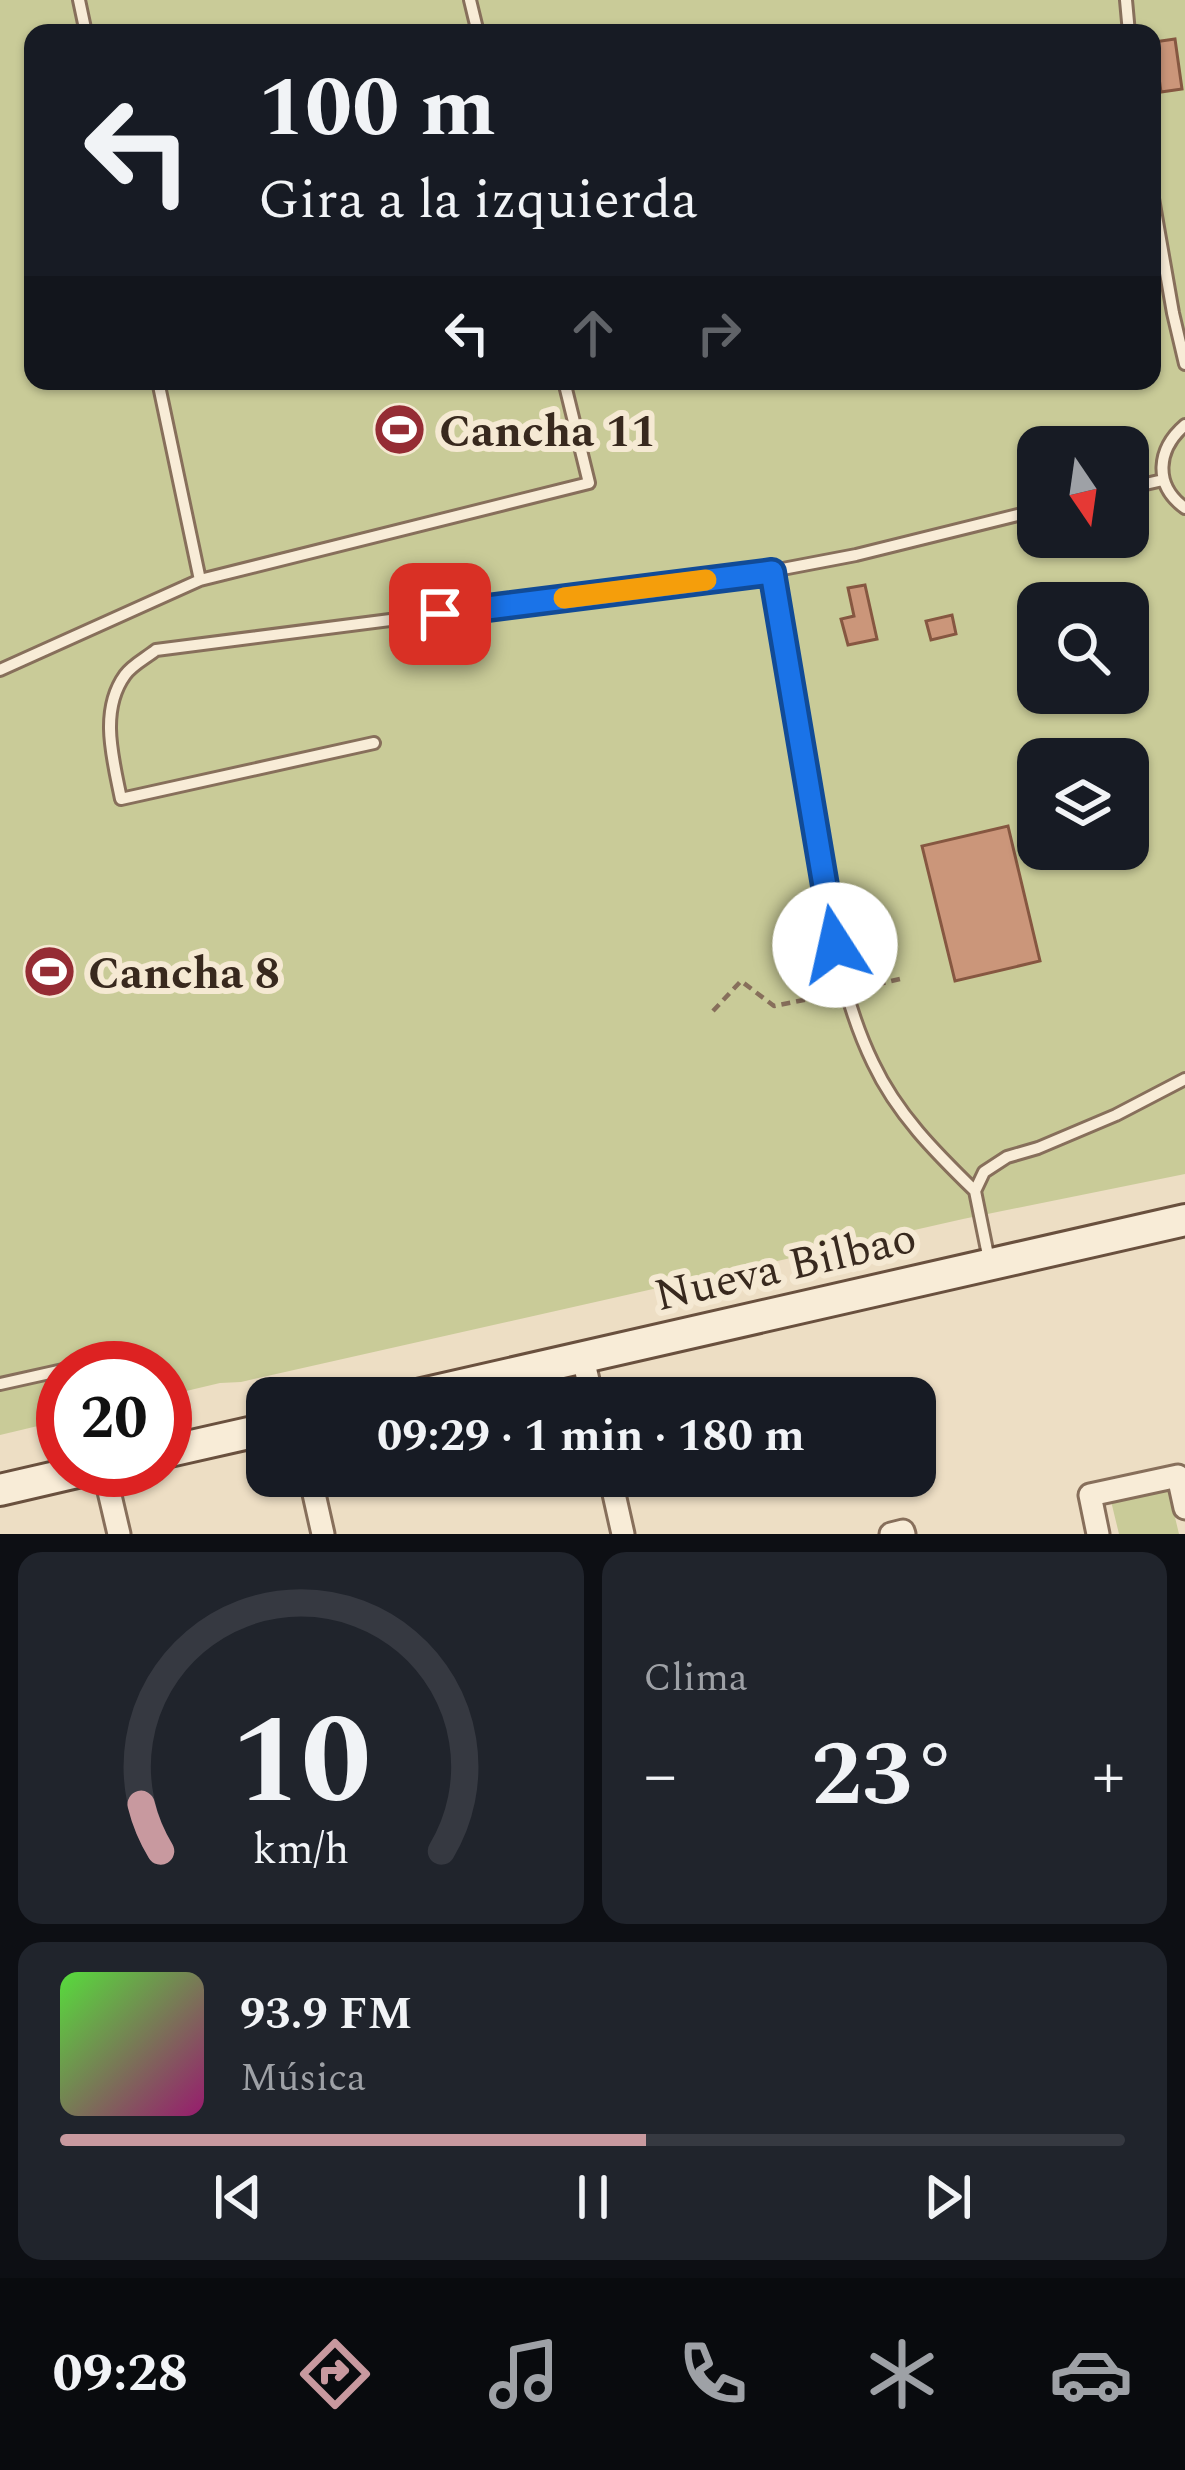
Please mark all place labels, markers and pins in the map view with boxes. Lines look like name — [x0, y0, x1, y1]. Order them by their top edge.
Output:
place label: Cancha 11 — [439, 398, 656, 467]
sports icon: Cancha 11 — [372, 402, 428, 458]
pin — [389, 563, 491, 665]
place label: Cancha 8 — [88, 940, 280, 1009]
sports icon: Cancha 8 — [21, 944, 77, 1000]

